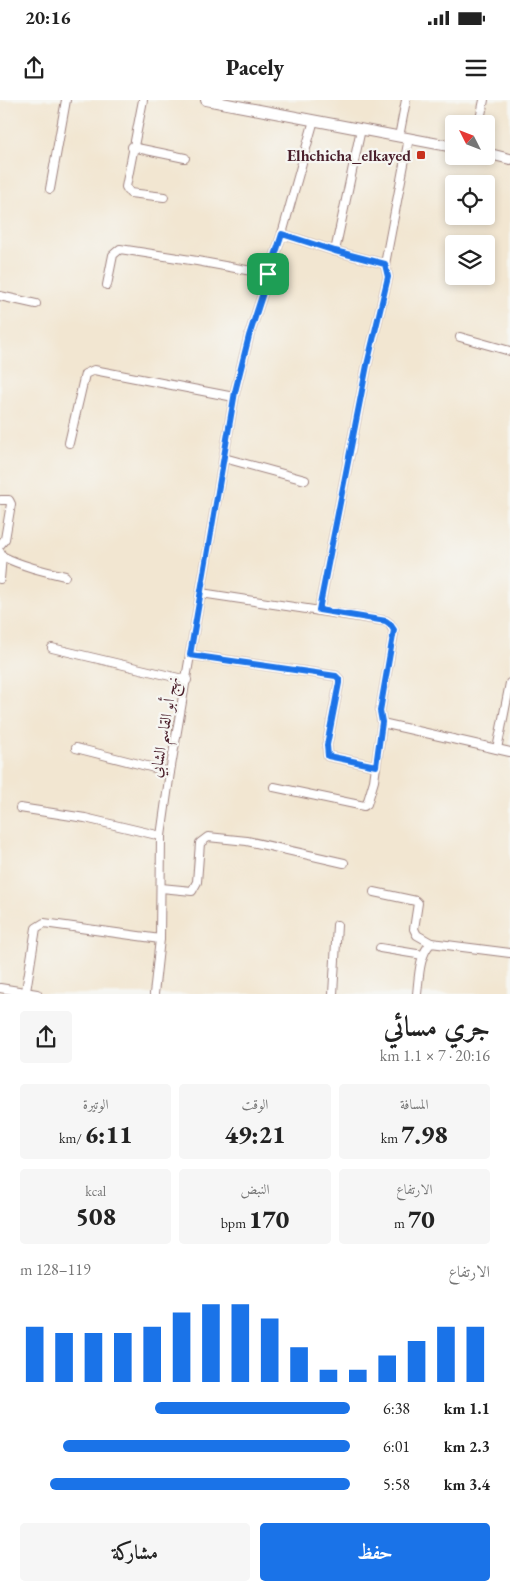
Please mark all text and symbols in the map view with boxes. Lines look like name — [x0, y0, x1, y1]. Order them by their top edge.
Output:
text: 20:16 — [25, 5, 71, 30]
text: Pacely — [226, 53, 284, 82]
icon: share — [20, 54, 48, 82]
icon: menu — [462, 54, 490, 82]
north arrow — [445, 115, 495, 165]
map controls — [445, 115, 495, 285]
place label: Elhchicha_elkayed — [287, 145, 411, 166]
marker: Elhchicha_elkayed — [415, 149, 427, 161]
button: locate — [445, 175, 495, 225]
button: layers — [445, 235, 495, 285]
pin — [247, 253, 289, 295]
icon: arrive — [254, 260, 282, 288]
street label: نهج أبو القاسم الشابي — [144, 675, 189, 780]
text: جري مسائي — [383, 1008, 490, 1044]
button: share — [20, 1011, 72, 1063]
text: 20:16 · 7 × 1.1 km — [380, 1045, 490, 1066]
text: الوتيرة — [83, 1095, 109, 1113]
text: الوقت — [242, 1095, 268, 1113]
text: المسافة — [400, 1095, 429, 1113]
text: 6:11 — [85, 1118, 132, 1150]
text: 49:21 — [224, 1118, 286, 1150]
text: 7.98 — [401, 1118, 448, 1150]
text: /km — [59, 1129, 85, 1147]
text: km — [381, 1129, 401, 1147]
text: النبض — [241, 1180, 269, 1198]
text: الارتفاع — [396, 1180, 433, 1198]
text: kcal — [85, 1182, 106, 1200]
text: 508 — [75, 1200, 116, 1232]
text: 170 — [249, 1203, 289, 1235]
text: 70 — [408, 1203, 435, 1235]
text: bpm — [221, 1214, 249, 1232]
text: m — [394, 1214, 408, 1232]
text: 119–128 m — [20, 1259, 91, 1280]
text: الارتفاع — [448, 1261, 490, 1282]
text: 6:38 — [383, 1398, 410, 1419]
text: 1.1 km — [444, 1398, 490, 1419]
text: 6:01 — [383, 1436, 410, 1457]
text: 2.3 km — [444, 1436, 490, 1457]
text: 5:58 — [383, 1474, 410, 1495]
text: 3.4 km — [444, 1474, 490, 1495]
button: مشاركة — [20, 1523, 250, 1581]
button: حفظ — [260, 1523, 490, 1581]

